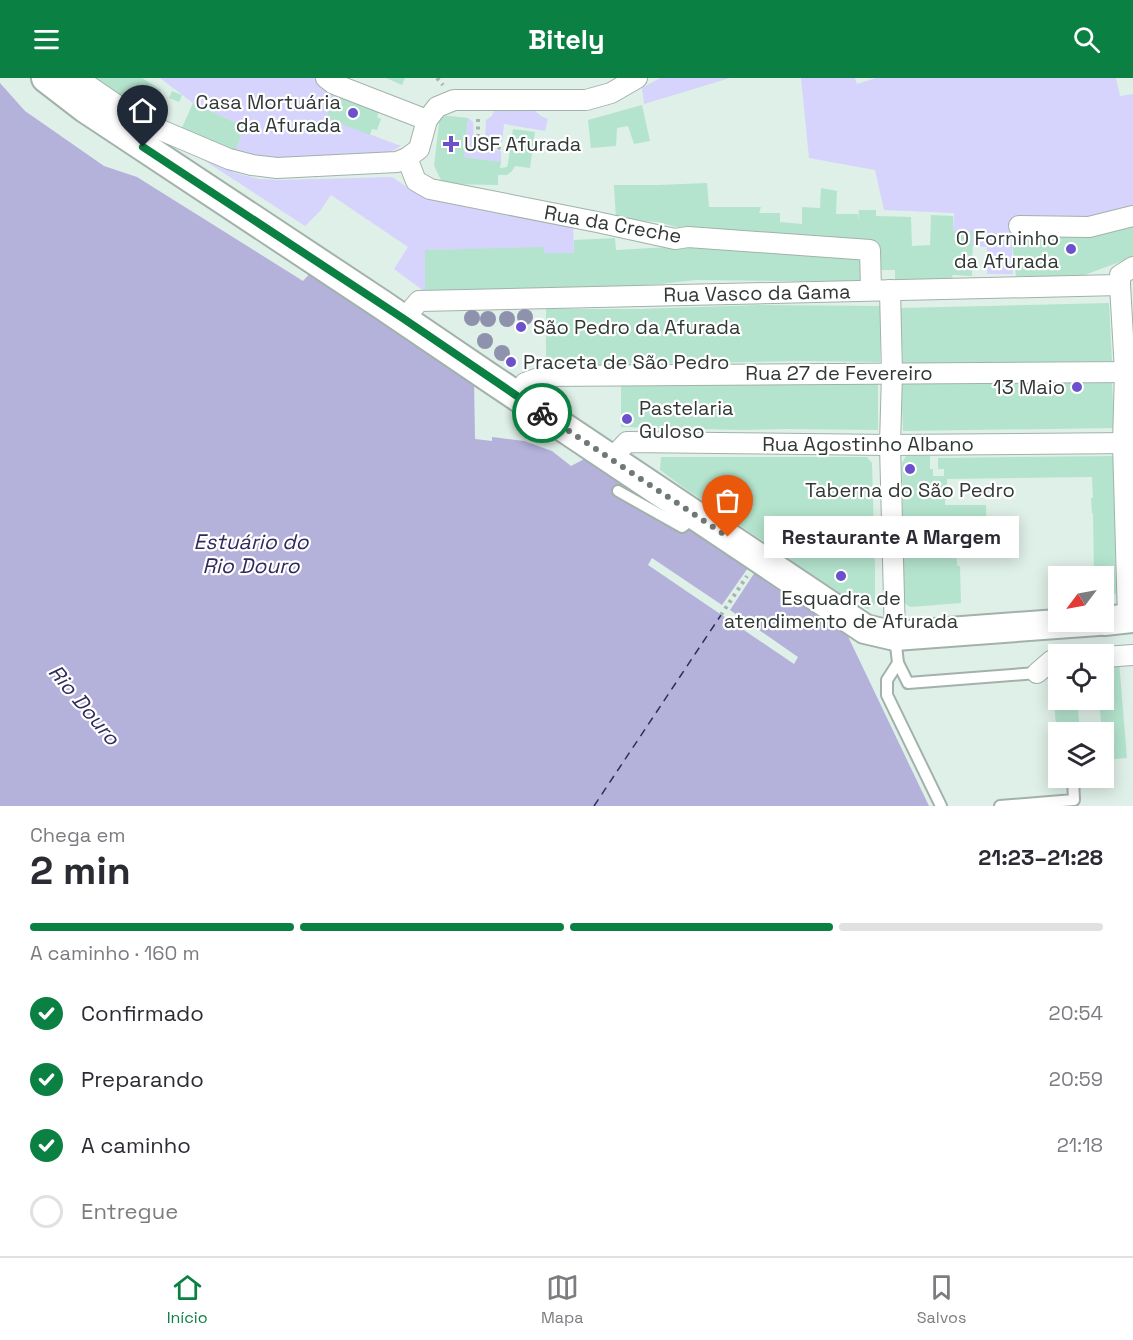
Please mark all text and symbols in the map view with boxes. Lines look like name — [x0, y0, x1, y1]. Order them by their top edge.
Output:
text: Bitely — [528, 22, 605, 57]
icon: menu — [30, 23, 63, 56]
icon: search — [1070, 23, 1103, 56]
pin — [117, 85, 168, 147]
place label: Casa Mortuária da Afurada — [196, 89, 341, 138]
icon: home — [126, 94, 159, 127]
marker: Casa Mortuária da Afurada — [346, 106, 360, 120]
place label: USF Afurada — [464, 131, 581, 157]
marker: USF Afurada — [442, 135, 460, 153]
street label: Rua da Creche — [542, 199, 684, 249]
place label: O Forninho da Afurada — [954, 225, 1059, 274]
marker: O Forninho da Afurada — [1064, 242, 1078, 256]
street label: Rua Vasco da Gama — [663, 278, 851, 308]
place label: São Pedro da Afurada — [533, 314, 740, 340]
marker: São Pedro da Afurada — [514, 320, 528, 334]
place label: Praceta de São Pedro — [523, 349, 729, 375]
marker: Praceta de São Pedro — [504, 355, 518, 369]
street label: Rua 27 de Fevereiro — [745, 360, 933, 386]
place label: 13 Maio — [993, 374, 1065, 400]
marker: 13 Maio — [1070, 380, 1084, 394]
courier — [512, 383, 572, 443]
place label: Pastelaria Guloso — [639, 395, 734, 444]
icon: bike — [526, 397, 559, 430]
marker: Pastelaria Guloso — [620, 412, 634, 426]
street label: Rua Agostinho Albano — [762, 431, 974, 457]
marker: Taberna do São Pedro — [903, 462, 917, 476]
pin — [702, 475, 753, 537]
place label: Taberna do São Pedro — [805, 477, 1015, 503]
icon: bag — [711, 484, 744, 517]
callout: Restaurante A Margem — [764, 516, 1019, 558]
text: Restaurante A Margem — [782, 524, 1001, 550]
water label: Estuário do Rio Douro — [193, 528, 310, 579]
north arrow — [1048, 566, 1114, 632]
map controls — [1048, 566, 1114, 788]
marker: Esquadra de atendimento de Afurada — [834, 569, 848, 583]
place label: Esquadra de atendimento de Afurada — [724, 585, 958, 634]
button: locate — [1048, 644, 1114, 710]
water label: Rio Douro — [43, 659, 127, 751]
button: layers — [1048, 722, 1114, 788]
text: Chega em — [30, 822, 125, 848]
text: 21:23–21:28 — [978, 843, 1103, 871]
text: 2 min — [30, 846, 131, 895]
text: A caminho · 160 m — [30, 940, 200, 966]
icon: check — [30, 997, 63, 1030]
text: Confirmado — [81, 999, 204, 1027]
text: 20:54 — [1049, 1000, 1103, 1026]
icon: check — [30, 1063, 63, 1096]
text: Preparando — [81, 1065, 204, 1093]
text: 20:59 — [1049, 1066, 1103, 1092]
icon: check — [30, 1129, 63, 1162]
text: A caminho — [81, 1131, 191, 1159]
text: 21:18 — [1057, 1132, 1103, 1158]
text: Entregue — [81, 1197, 178, 1225]
tab: Início — [167, 1271, 208, 1328]
tab: Mapa — [541, 1271, 584, 1328]
tab: Salvos — [917, 1271, 966, 1328]

